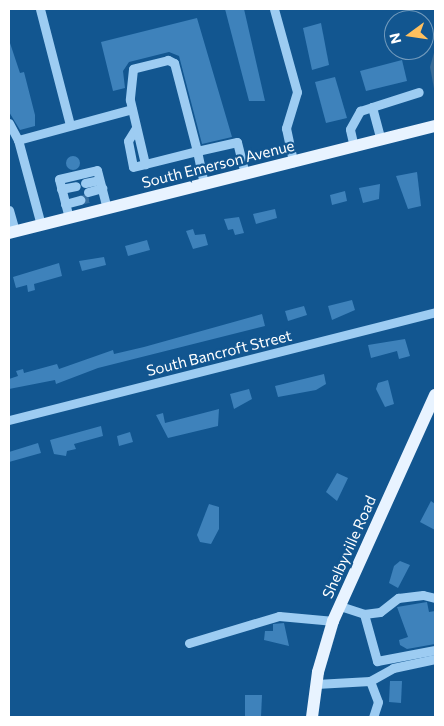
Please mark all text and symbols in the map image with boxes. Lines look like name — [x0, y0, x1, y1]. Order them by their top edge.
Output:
north arrow — [384, 10, 434, 60]
text: N — [385, 31, 404, 46]
street label: South Emerson Avenue — [140, 136, 296, 192]
street label: South Bancroft Street — [144, 326, 294, 380]
street label: Shelbyville Road — [318, 493, 380, 601]

